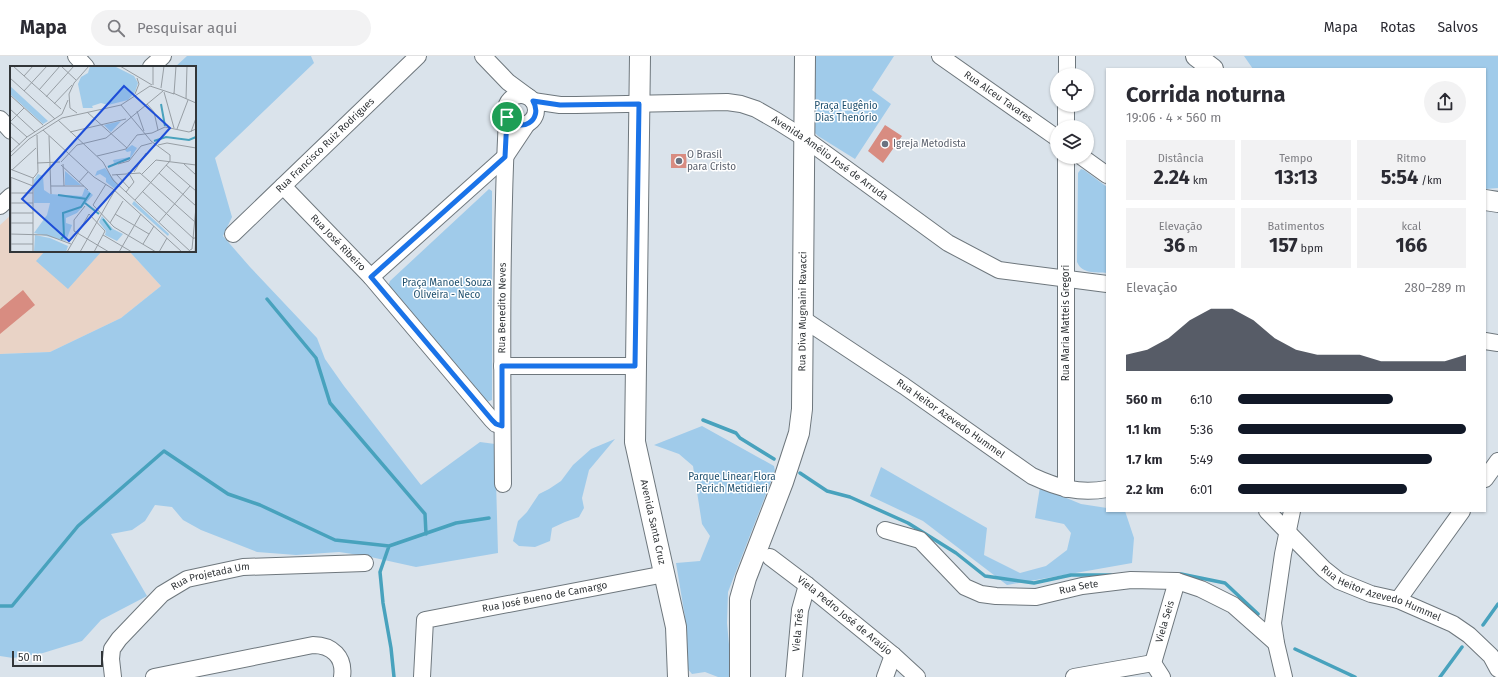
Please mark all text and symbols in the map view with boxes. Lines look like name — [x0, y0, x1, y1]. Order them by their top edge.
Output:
search box — [91, 10, 371, 46]
text: Mapa — [20, 16, 67, 39]
icon: search — [105, 17, 127, 39]
text: Pesquisar aqui — [137, 19, 237, 37]
text: Mapa — [1324, 19, 1358, 36]
text: Rotas — [1380, 19, 1415, 36]
text: Salvos — [1437, 19, 1478, 36]
inset map — [10, 66, 196, 252]
map controls — [1050, 68, 1094, 164]
button: locate — [1050, 68, 1094, 112]
street label: Rua Alceu Tavares — [962, 69, 1035, 125]
text: Corrida noturna — [1126, 81, 1286, 108]
button: share — [1424, 81, 1466, 123]
street label: Rua Francisco Ruiz Rodrigues — [274, 95, 377, 195]
pin — [490, 100, 524, 134]
park label: Praça Eugênio Dias Thenório — [814, 100, 878, 124]
icon: arrive — [496, 106, 518, 128]
text: 19:06 · 4 × 560 m — [1126, 110, 1221, 125]
street label: Avenida Amélio José de Arruda — [770, 113, 890, 203]
button: layers — [1050, 120, 1094, 164]
place label: Igreja Metodista — [893, 138, 966, 150]
marker: Igreja Metodista — [880, 139, 890, 149]
place label: O Brasil para Cristo — [687, 149, 736, 173]
text: Distância — [1158, 152, 1204, 165]
text: Tempo — [1279, 152, 1313, 165]
text: Ritmo — [1397, 152, 1426, 165]
marker: O Brasil para Cristo — [674, 156, 684, 166]
text: 2.24 — [1154, 165, 1190, 189]
text: 13:13 — [1274, 165, 1318, 189]
text: 5:54 — [1381, 165, 1418, 189]
text: km — [1190, 174, 1208, 187]
text: /km — [1418, 174, 1442, 187]
street label: Rua José Ribeiro — [308, 212, 368, 274]
text: Elevação — [1159, 220, 1203, 233]
text: Batimentos — [1268, 220, 1324, 233]
text: kcal — [1401, 220, 1421, 233]
text: 36 — [1164, 233, 1185, 257]
text: 157 — [1269, 233, 1298, 257]
text: 166 — [1395, 233, 1427, 257]
text: m — [1185, 242, 1198, 255]
text: bpm — [1298, 242, 1323, 255]
street label: Rua Diva Mugnaini Ravacci — [796, 251, 809, 372]
street label: Rua Benedito Neves — [496, 262, 509, 353]
street label: Rua Maria Matteis Gregori — [1060, 264, 1072, 381]
park label: Praça Manoel Souza Oliveira - Neco — [402, 277, 492, 301]
text: Elevação — [1126, 280, 1178, 295]
text: 280–289 m — [1404, 280, 1466, 295]
street label: Rua Heitor Azevedo Hummel — [894, 377, 1007, 461]
text: 560 m — [1126, 392, 1162, 407]
text: 6:10 — [1190, 392, 1212, 407]
text: 1.1 km — [1126, 422, 1161, 437]
text: 5:36 — [1190, 422, 1213, 437]
text: 1.7 km — [1126, 452, 1162, 467]
text: 5:49 — [1190, 452, 1213, 467]
park label: Parque Linear Flora Perich Metidieri — [688, 471, 776, 495]
street label: Avenida Santa Cruz — [637, 478, 668, 566]
text: 2.2 km — [1126, 482, 1164, 497]
text: 6:01 — [1190, 482, 1213, 497]
street label: Rua Projetada Um — [169, 561, 250, 593]
street label: Rua Heitor Azevedo Hummel — [1319, 563, 1443, 624]
street label: Viela Pedro José de Araújo — [795, 574, 895, 658]
street label: Rua Sete — [1058, 578, 1099, 597]
street label: Rua José Bueno de Camargo — [481, 579, 608, 615]
street label: Viela Seis — [1153, 599, 1177, 644]
street label: Viela Três — [790, 608, 806, 652]
scale bar — [12, 649, 103, 668]
text: 50 m — [18, 651, 42, 664]

